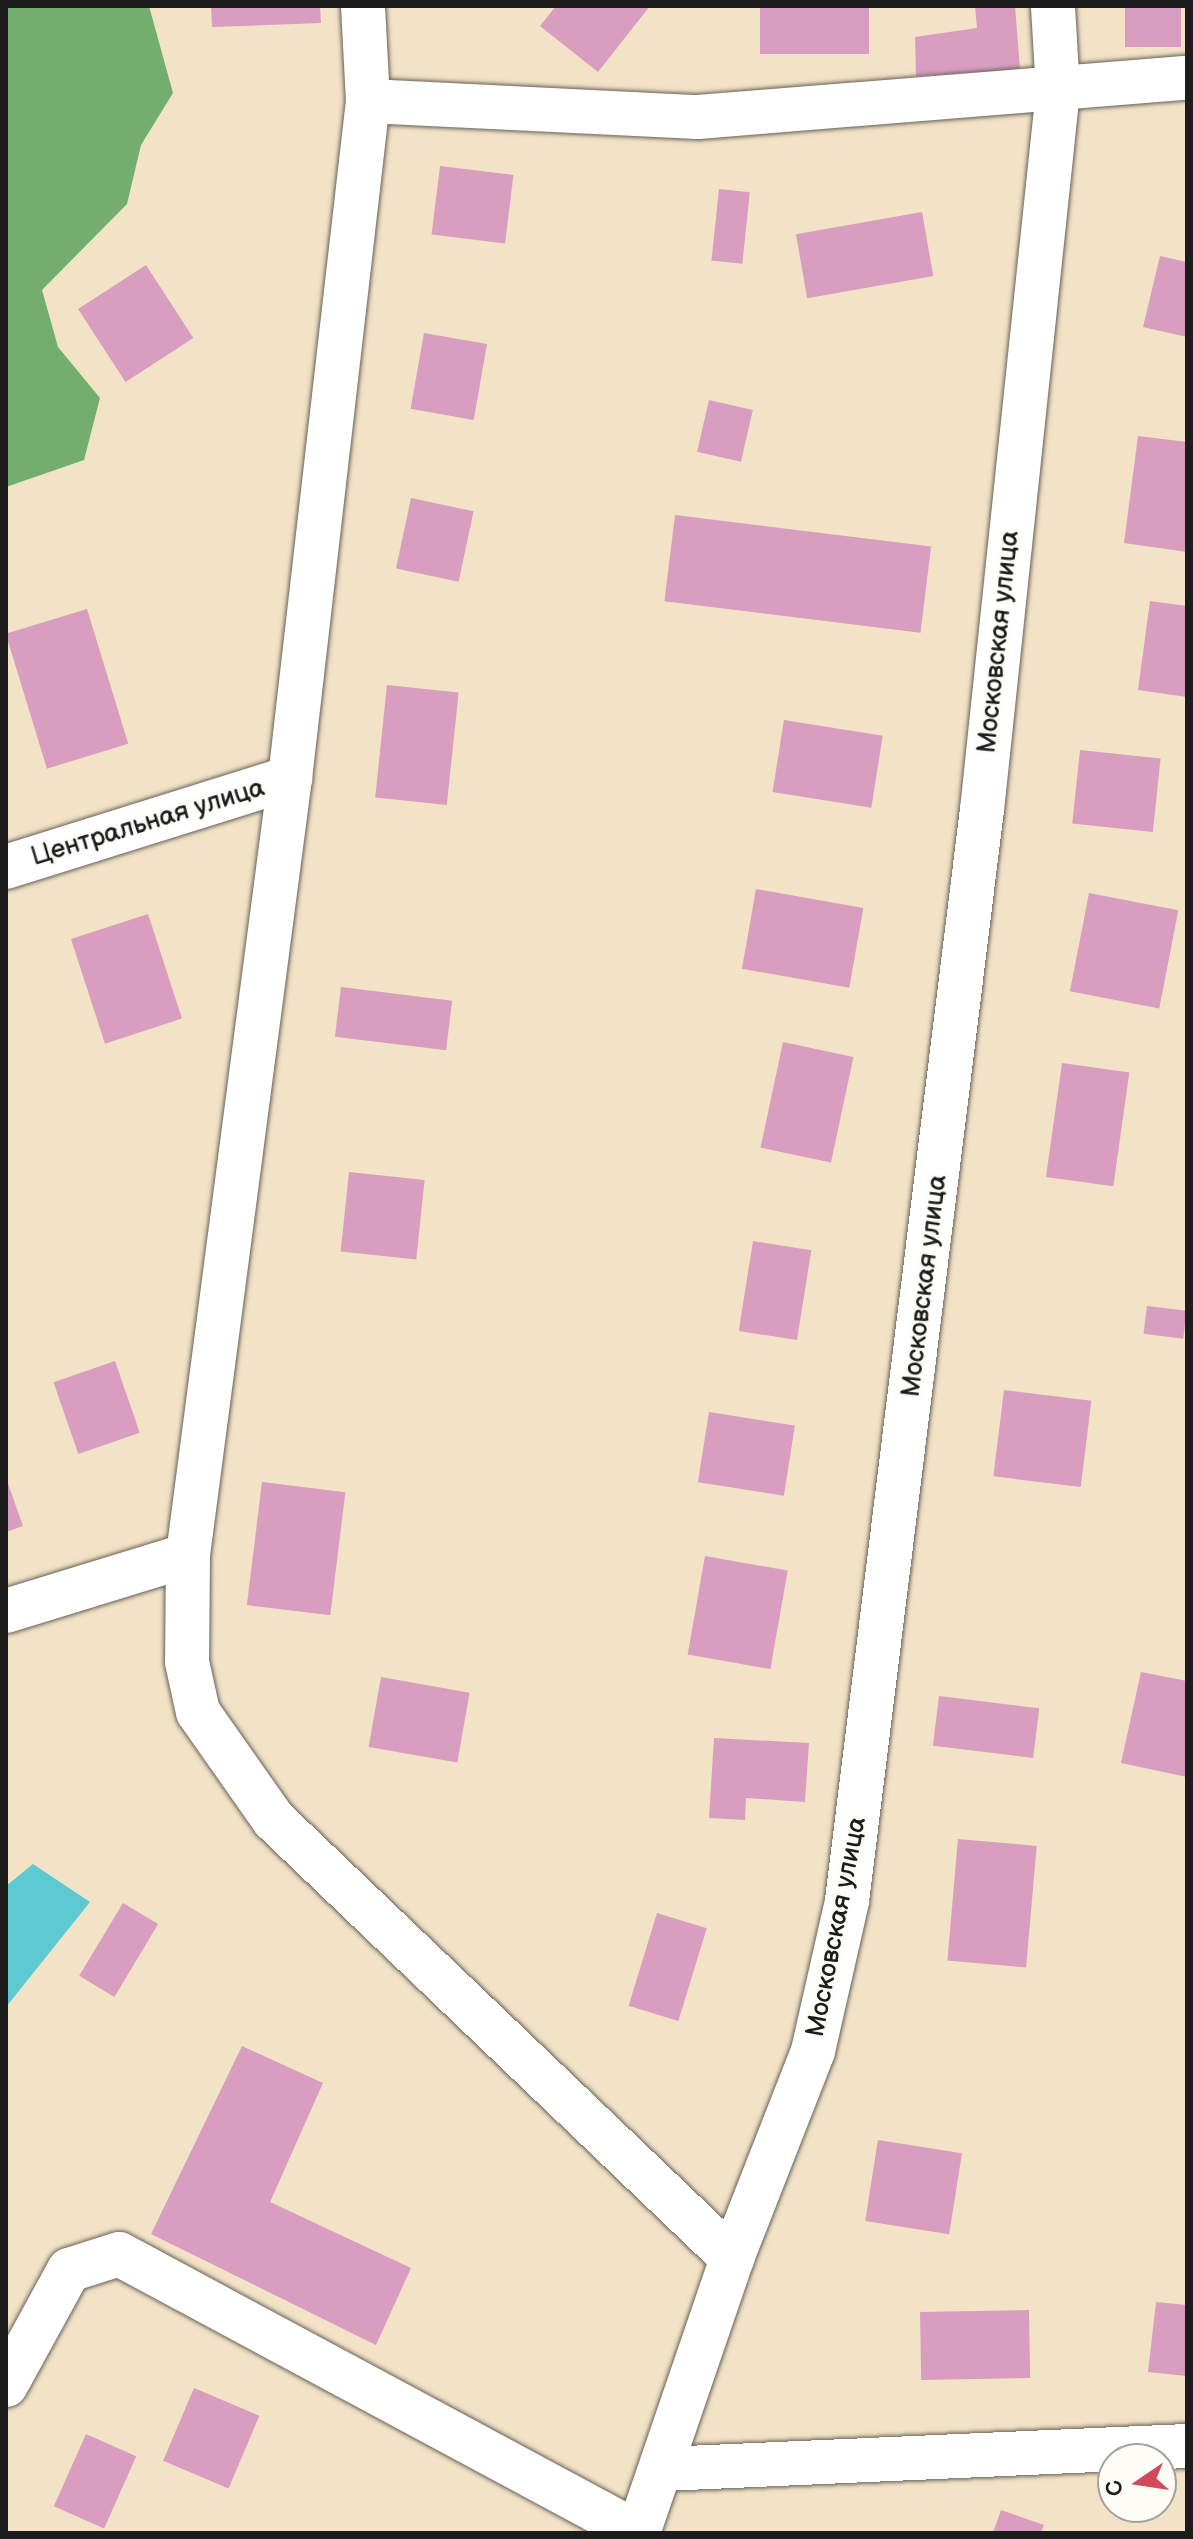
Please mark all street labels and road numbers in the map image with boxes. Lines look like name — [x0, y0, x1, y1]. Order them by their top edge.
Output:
street label: Московская улица — [972, 529, 1026, 755]
street label: Центральная улица — [28, 773, 268, 873]
street label: Московская улица — [896, 1173, 954, 1399]
street label: Московская улица — [800, 1814, 874, 2040]

